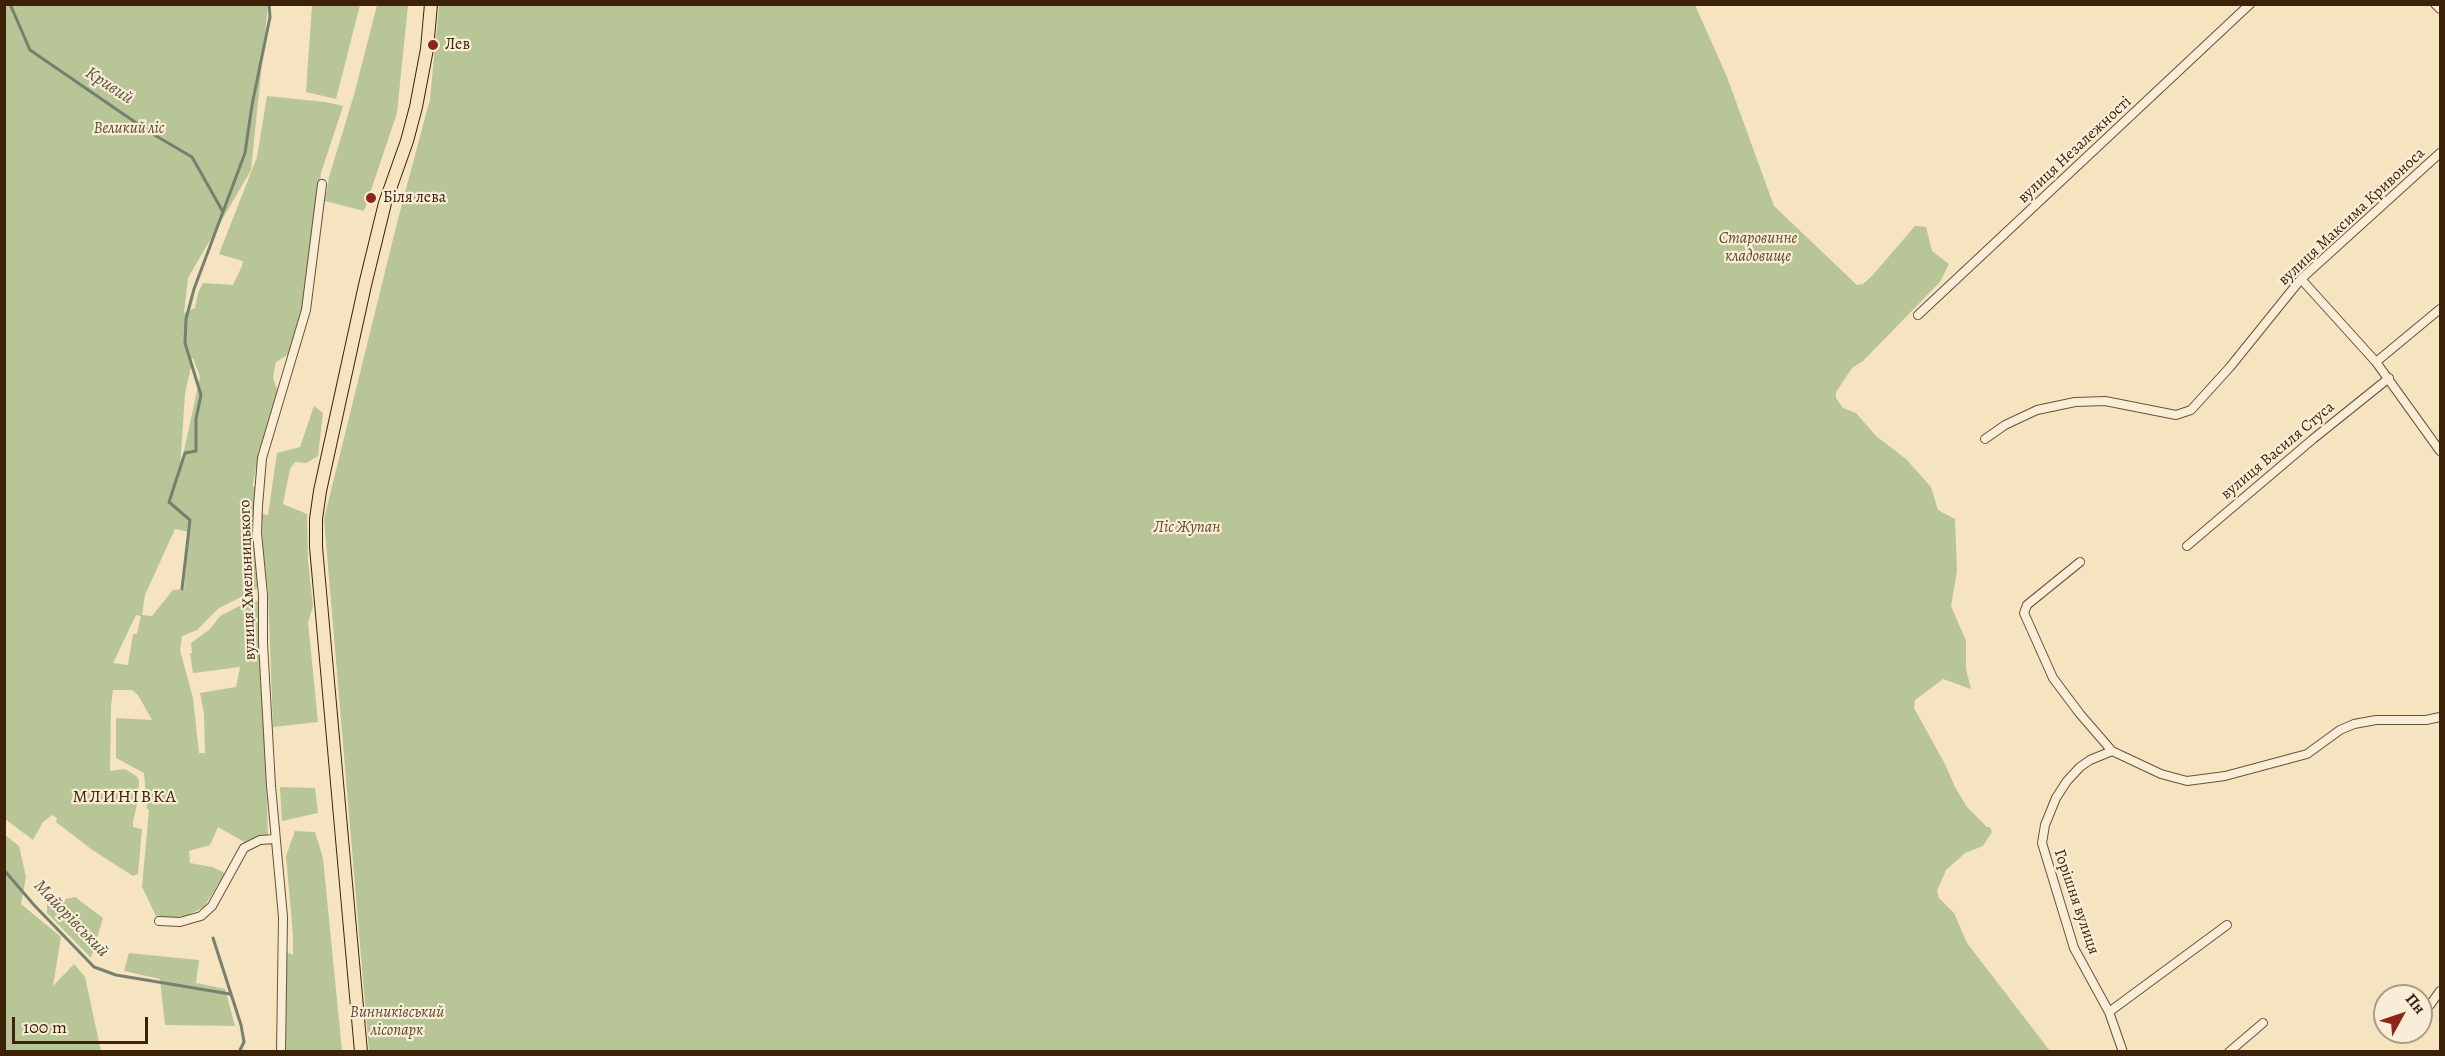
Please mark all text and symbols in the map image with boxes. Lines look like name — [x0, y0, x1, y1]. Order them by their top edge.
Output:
place label: Лев — [445, 35, 470, 55]
marker: Лев — [426, 38, 440, 52]
water label: Кривий — [81, 62, 137, 110]
street label: вулиця Незалежності — [2014, 92, 2136, 208]
park label: Великий ліс — [94, 119, 164, 139]
street label: вулиця Максима Кривоноса — [2275, 144, 2429, 290]
place label: Бiля лева — [383, 188, 446, 208]
marker: Бiля лева — [364, 191, 378, 205]
park label: Старовинне кладовище — [1719, 229, 1797, 267]
street label: вулиця Василя Стуса — [2217, 398, 2339, 504]
street label: вулиця Хмельницького — [236, 499, 260, 661]
park label: Ліс Жупан — [1154, 518, 1220, 538]
district label: МЛИНІВКА — [72, 787, 178, 809]
street label: Горішня вулиця — [2049, 847, 2103, 957]
water label: Майорівський — [29, 876, 113, 962]
north arrow — [2373, 984, 2433, 1044]
text: Пн — [2400, 989, 2430, 1019]
park label: Винниківський лісопарк — [350, 1003, 444, 1041]
scale bar — [15, 1005, 152, 1043]
text: 100 m — [23, 1015, 67, 1039]

